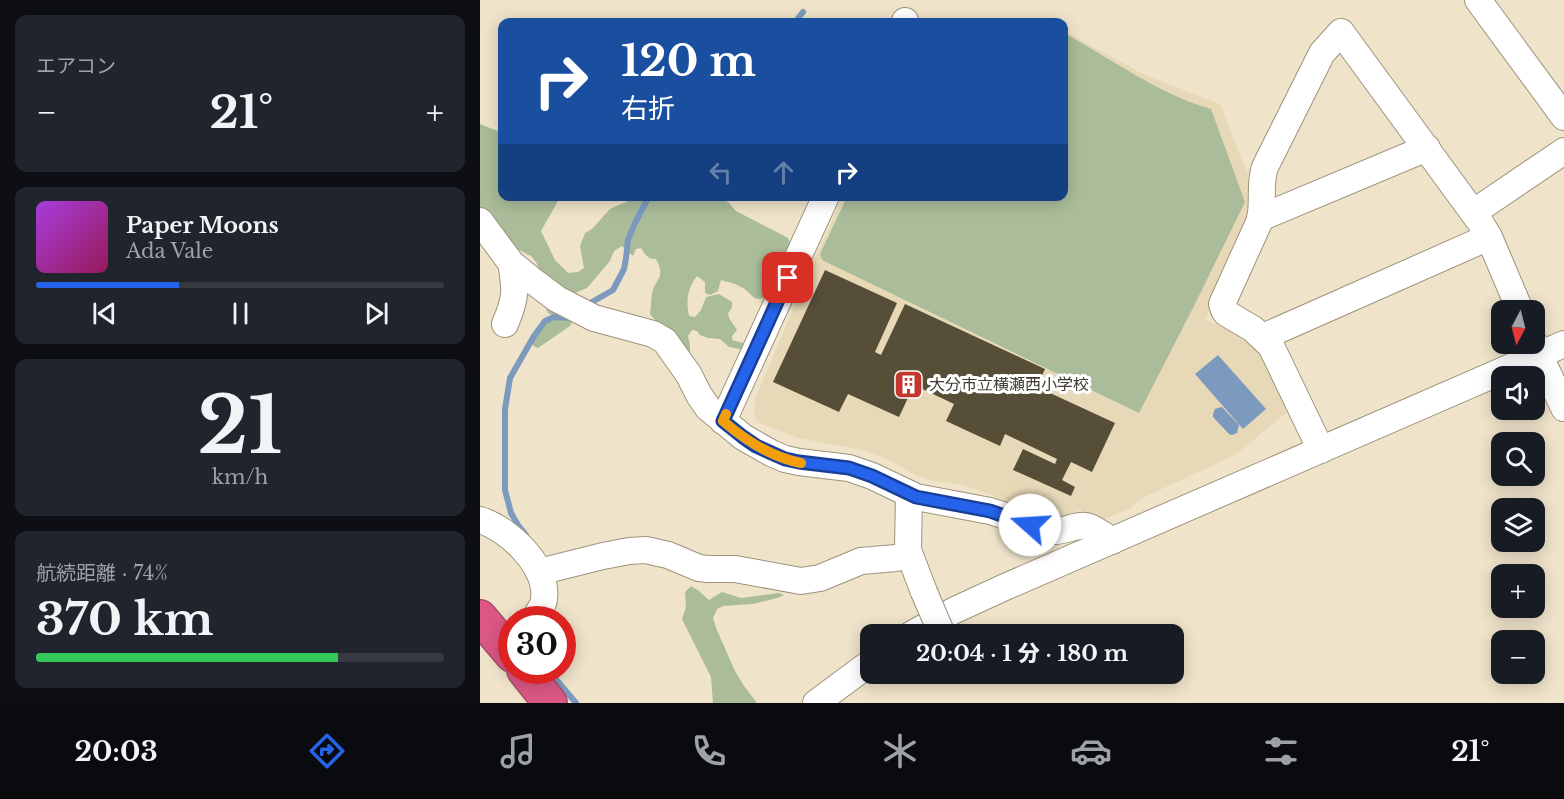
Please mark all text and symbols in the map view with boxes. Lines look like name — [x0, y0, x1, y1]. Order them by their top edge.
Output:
text: 120 m — [621, 35, 756, 87]
icon: right — [522, 42, 600, 120]
text: エアコン — [36, 54, 116, 78]
text: 21° — [209, 84, 273, 140]
text: − — [36, 92, 57, 133]
text: + — [426, 92, 444, 133]
text: 右折 — [621, 92, 675, 125]
icon: left — [704, 156, 737, 189]
icon: ahead — [767, 156, 800, 189]
icon: right — [830, 156, 863, 189]
text: Paper Moons — [126, 212, 279, 239]
text: Ada Vale — [126, 239, 213, 263]
pin — [762, 252, 813, 303]
icon: arrive — [771, 261, 804, 294]
icon: previous — [88, 297, 121, 330]
icon: pause — [224, 297, 257, 330]
icon: next — [360, 297, 393, 330]
north arrow — [1491, 300, 1545, 354]
map controls — [1491, 300, 1545, 684]
button: sound — [1491, 366, 1545, 420]
building icon: 大分市立横瀬西小学校 — [892, 368, 924, 400]
place label: 大分市立横瀬西小学校 — [929, 374, 1089, 394]
text: 21 — [198, 377, 282, 474]
button: search — [1491, 432, 1545, 486]
text: km/h — [212, 465, 268, 489]
position arrow — [998, 493, 1062, 557]
button: layers — [1491, 498, 1545, 552]
text: 航続距離 · 74% — [36, 561, 168, 585]
button: + — [1491, 564, 1545, 618]
text: 370 km — [36, 591, 213, 647]
speed limit sign: 30 — [498, 606, 576, 684]
button: − — [1491, 630, 1545, 684]
text: 20:04 · 1 分 · 180 m — [916, 640, 1128, 667]
icon: directions — [306, 730, 348, 772]
icon: music — [497, 730, 539, 772]
icon: phone — [688, 730, 730, 772]
icon: climate — [879, 730, 921, 772]
icon: car — [1070, 730, 1112, 772]
icon: filters — [1260, 730, 1302, 772]
text: 20:03 — [74, 735, 158, 768]
text: 21° — [1451, 735, 1490, 768]

